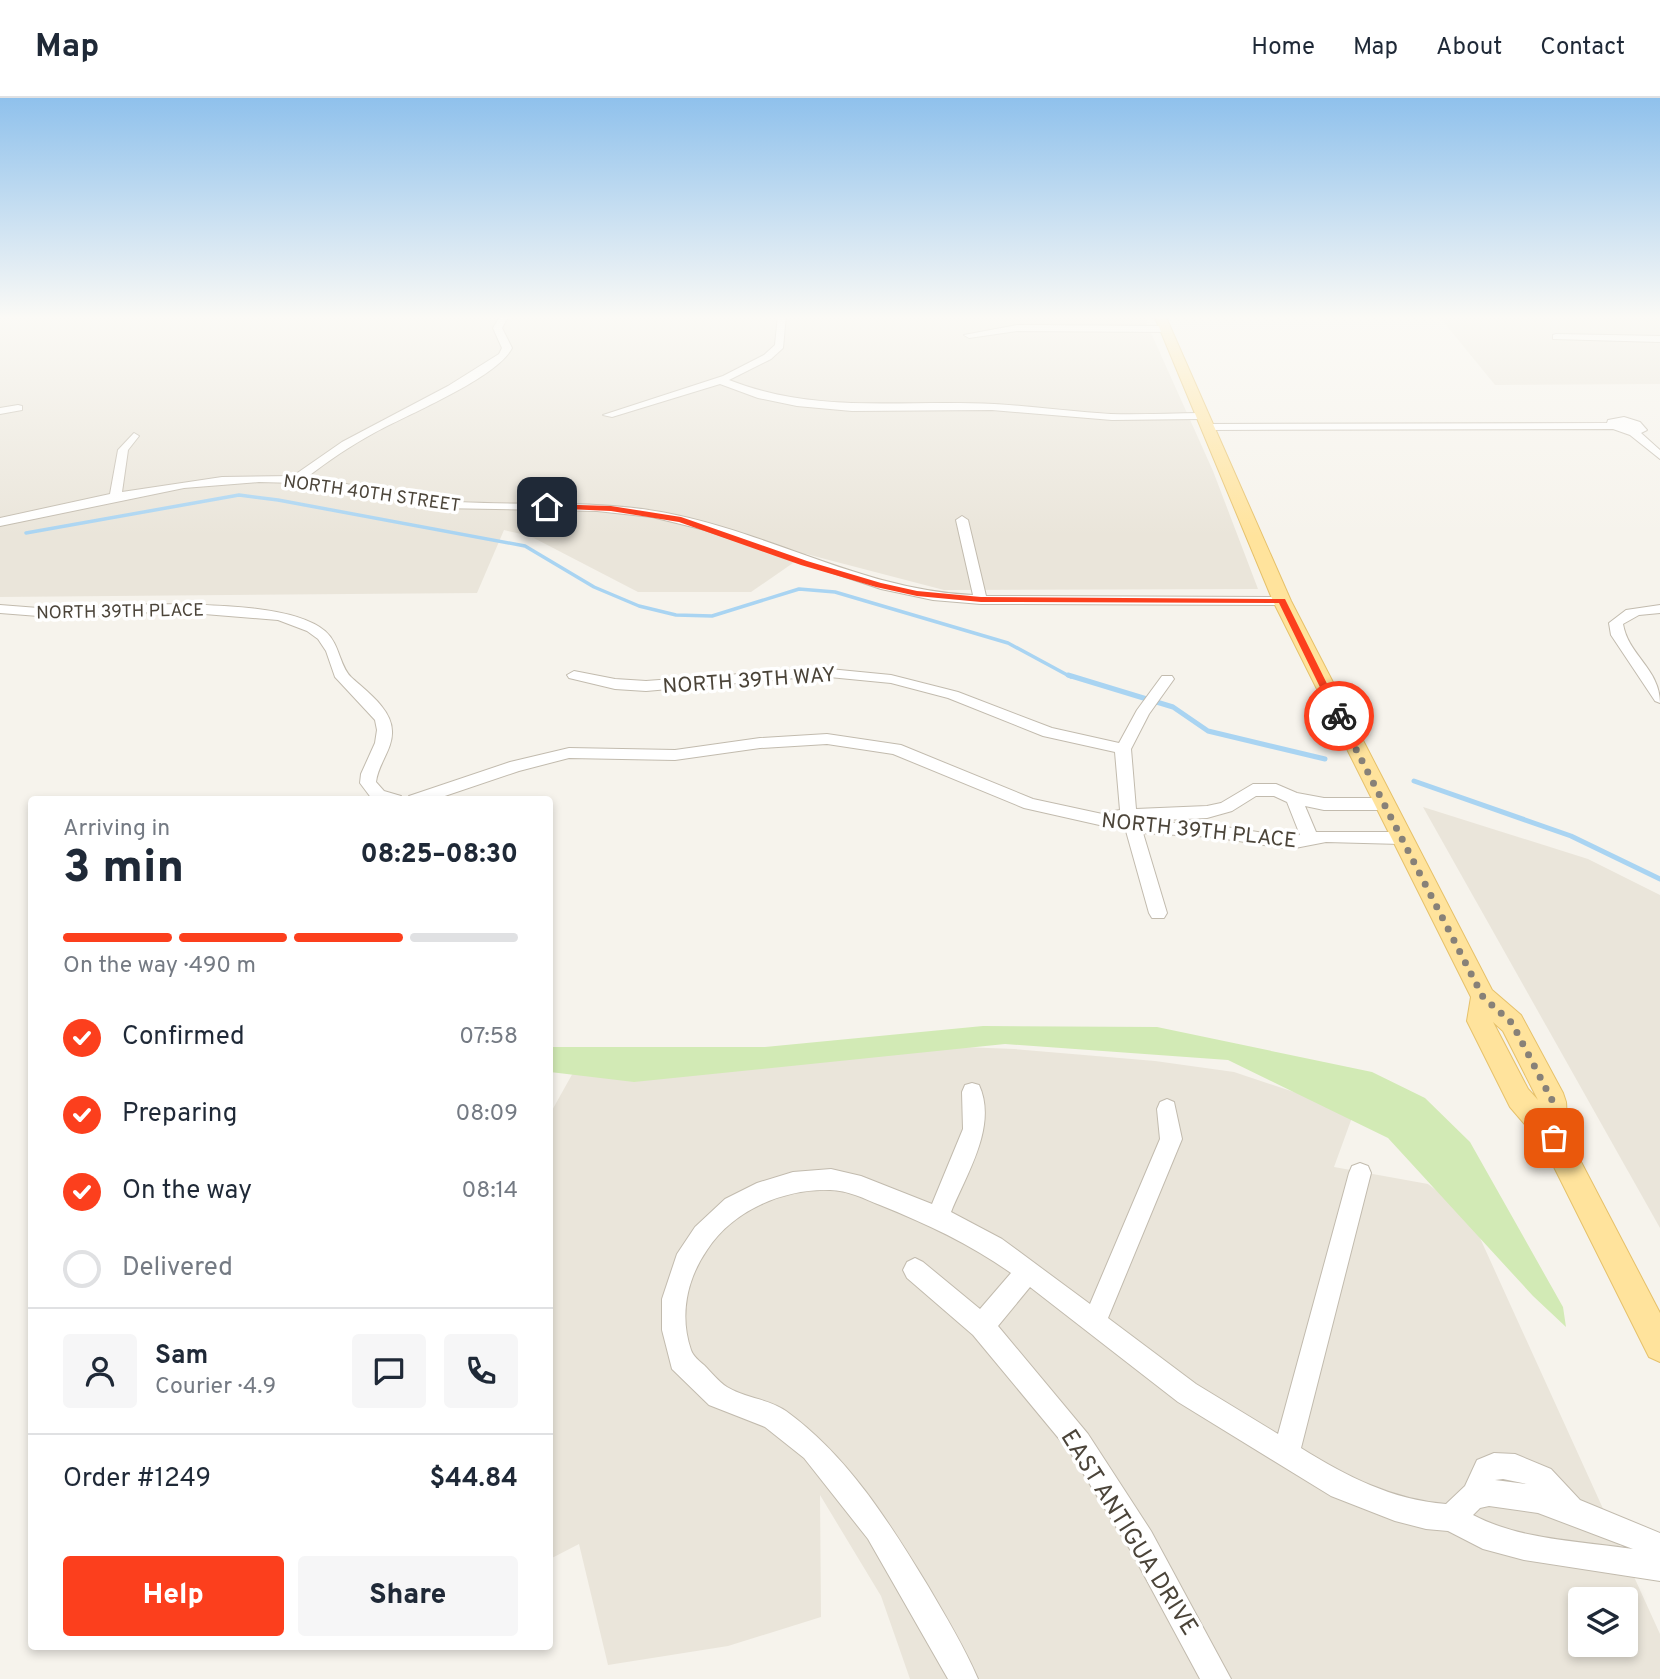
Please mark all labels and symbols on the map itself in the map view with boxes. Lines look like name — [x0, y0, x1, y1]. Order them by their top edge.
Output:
street label: NORTH 40TH STREET — [282, 471, 462, 518]
pin — [517, 477, 577, 537]
street label: NORTH 39TH PLACE — [36, 600, 204, 625]
street label: NORTH 39TH WAY — [662, 662, 837, 701]
courier — [1304, 681, 1374, 751]
street label: NORTH 39TH PLACE — [1100, 808, 1298, 855]
pin — [1524, 1108, 1584, 1168]
street label: EAST ANTIGUA DRIVE — [1053, 1425, 1204, 1641]

